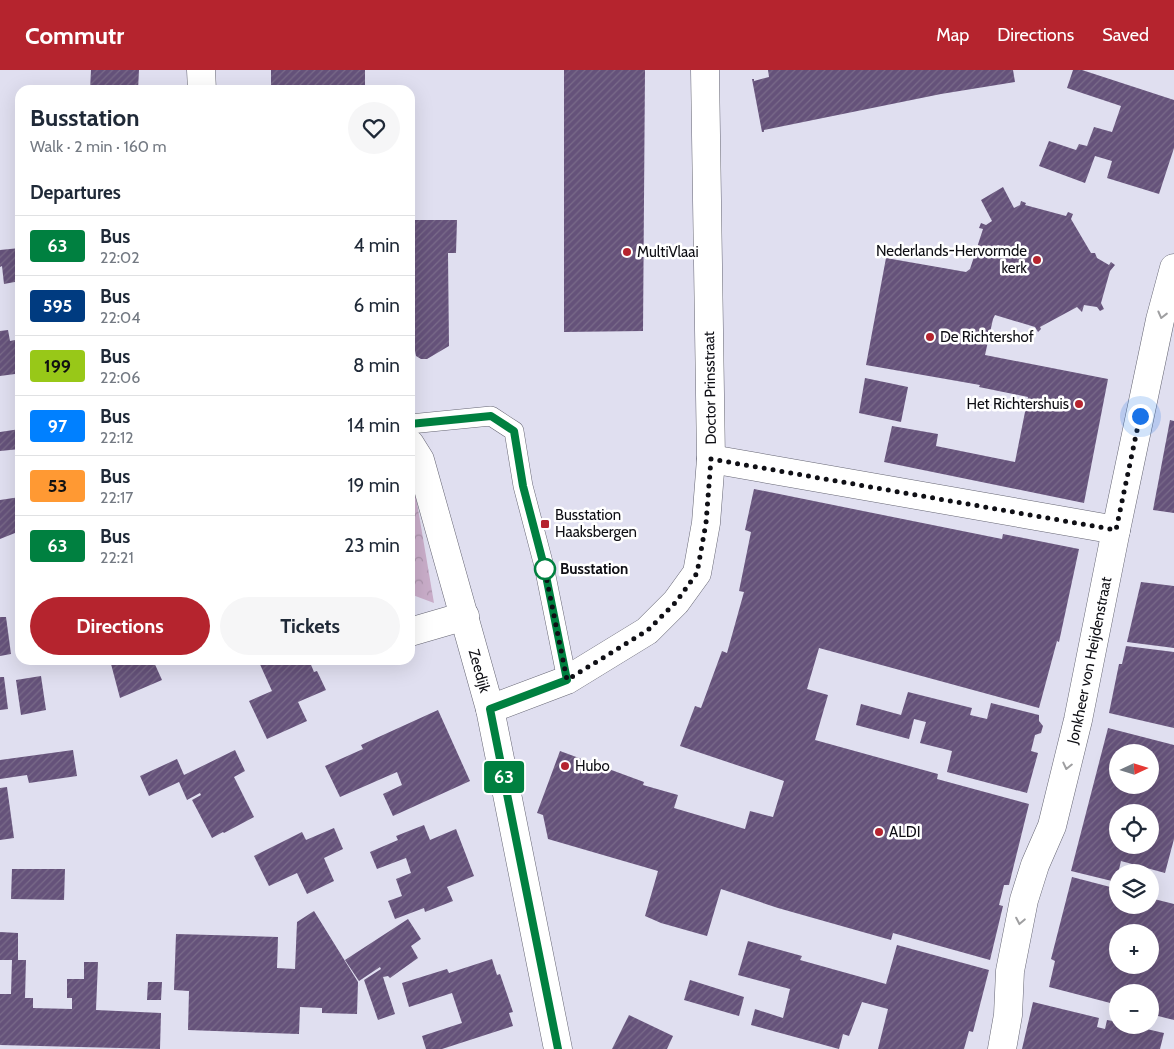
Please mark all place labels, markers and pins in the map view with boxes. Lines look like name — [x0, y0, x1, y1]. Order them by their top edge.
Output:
place label: Nederlands-Hervormde kerk — [876, 242, 1027, 277]
place label: MultiVlaai — [637, 243, 699, 261]
marker: MultiVlaai — [621, 246, 633, 258]
marker: Nederlands-Hervormde kerk — [1031, 254, 1043, 266]
place label: De Richtershof — [940, 328, 1034, 346]
marker: De Richtershof — [924, 331, 936, 343]
place label: Het Richtershuis — [967, 395, 1069, 413]
marker: Het Richtershuis — [1073, 398, 1085, 410]
place label: Busstation Haaksbergen — [555, 506, 637, 541]
marker: Busstation Haaksbergen — [539, 518, 551, 530]
marker: Busstation — [534, 558, 556, 580]
place label: Busstation — [560, 560, 628, 578]
place label: Hubo — [575, 757, 610, 775]
marker: Hubo — [559, 760, 571, 772]
place label: ALDI — [889, 823, 921, 841]
marker: ALDI — [873, 826, 885, 838]

